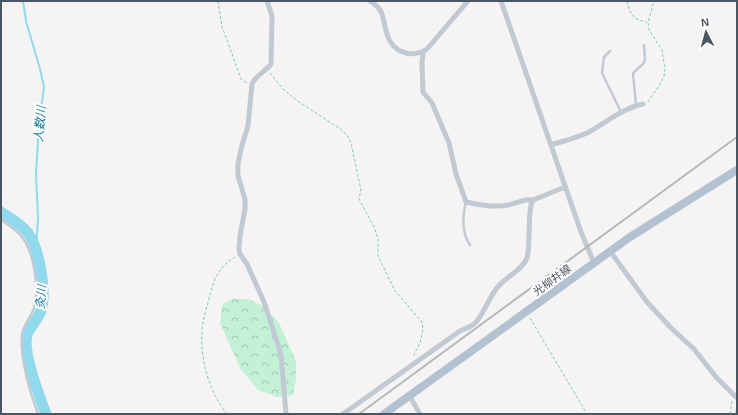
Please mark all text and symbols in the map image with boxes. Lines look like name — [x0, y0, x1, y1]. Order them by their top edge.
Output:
north arrow — [686, 12, 726, 52]
text: N — [700, 16, 710, 28]
water label: 人数川 — [31, 103, 49, 143]
street label: 光柳井線 — [531, 262, 573, 298]
water label: 灸川 — [33, 282, 49, 310]

